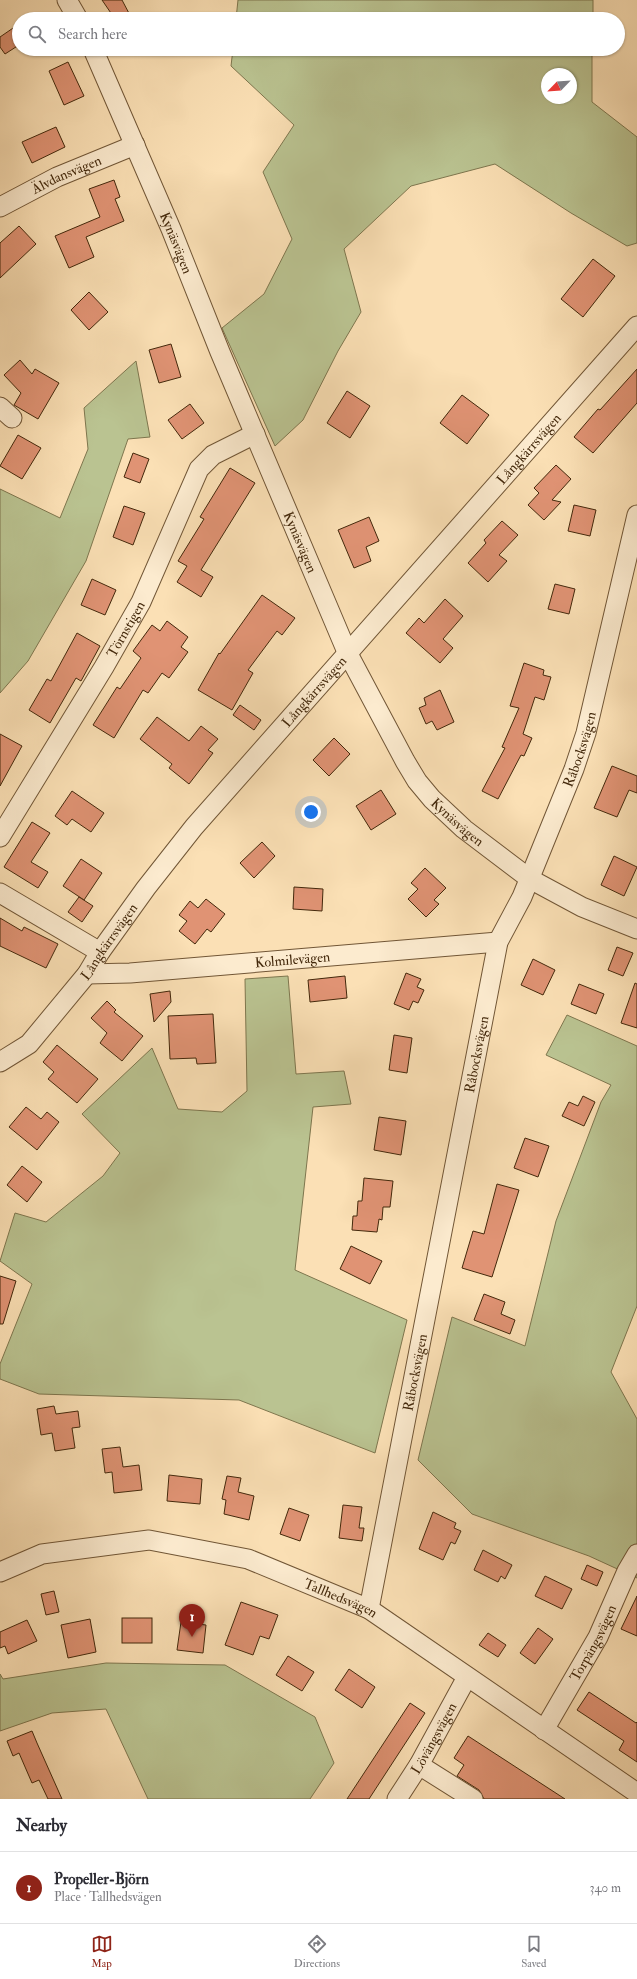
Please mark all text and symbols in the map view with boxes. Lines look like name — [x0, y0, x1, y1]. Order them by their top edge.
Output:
search box — [12, 12, 625, 56]
icon: search — [26, 23, 48, 45]
text: Search here — [58, 25, 127, 44]
north arrow — [541, 68, 577, 104]
street label: Älvdansvägen — [28, 152, 104, 198]
street label: Kynäsvägen — [156, 210, 196, 276]
street label: Långkärrsvägen — [493, 410, 565, 488]
street label: Kynäsvägen — [280, 509, 321, 576]
street label: Törnstigen — [103, 598, 149, 661]
street label: Långkärrsvägen — [278, 653, 350, 731]
street label: Råbocksvägen — [560, 710, 600, 790]
street label: Kynäsvägen — [427, 794, 487, 850]
your location — [301, 802, 321, 822]
street label: Långkärrsvägen — [77, 900, 141, 984]
street label: Kolmilevägen — [254, 948, 331, 971]
street label: Råbocksvägen — [461, 1014, 493, 1094]
street label: Råbocksvägen — [399, 1332, 431, 1412]
street label: Tallhedsvägen — [301, 1575, 381, 1621]
street label: Torpängsvägen — [566, 1602, 620, 1684]
pin: 1 — [179, 1604, 205, 1637]
street label: Lövängsvägen — [407, 1700, 460, 1778]
text: Nearby — [16, 1815, 67, 1836]
text: Propeller-Björn — [54, 1870, 149, 1889]
text: 1 — [27, 1880, 31, 1896]
text: 340 m — [590, 1880, 621, 1896]
text: Place · Tallhedsvägen — [54, 1889, 162, 1905]
tab: Map — [91, 1933, 113, 1970]
tab: Directions — [294, 1933, 340, 1970]
tab: Saved — [521, 1933, 546, 1970]

